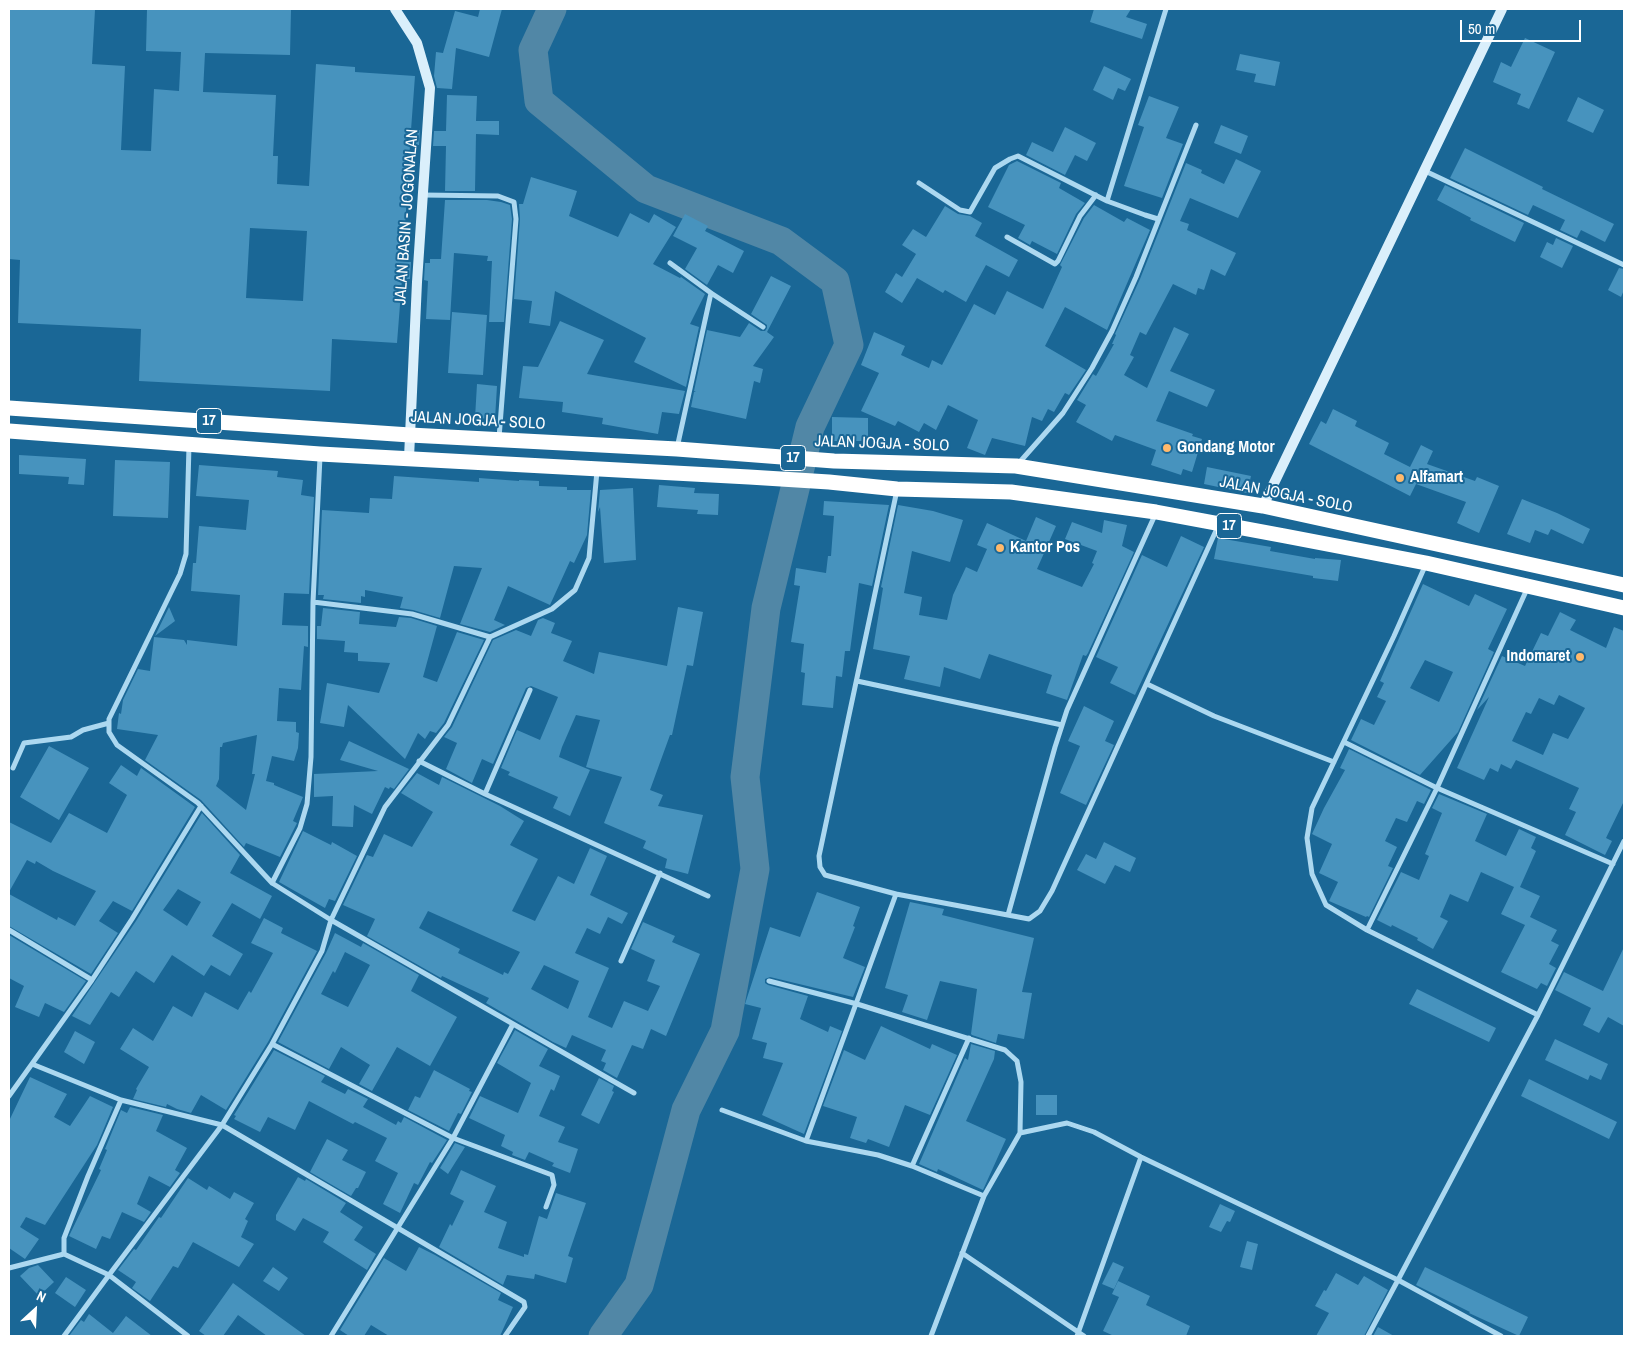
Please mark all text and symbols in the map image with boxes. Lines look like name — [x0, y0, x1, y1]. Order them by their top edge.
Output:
scale bar — [1463, 10, 1584, 42]
text: 50 m — [1468, 18, 1495, 39]
street label: JALAN BASIN - JOGONALAN — [391, 128, 423, 306]
road number: 17 — [196, 408, 222, 434]
street label: JALAN JOGJA - SOLO — [410, 408, 546, 434]
street label: JALAN JOGJA - SOLO — [814, 432, 950, 456]
place label: Gondang Motor — [1177, 438, 1275, 458]
marker: Gondang Motor — [1161, 442, 1173, 454]
road number: 17 — [780, 446, 806, 470]
place label: Alfamart — [1410, 468, 1463, 488]
marker: Alfamart — [1394, 472, 1406, 484]
street label: JALAN JOGJA - SOLO — [1218, 473, 1354, 517]
road number: 17 — [1216, 514, 1242, 538]
place label: Kantor Pos — [1010, 538, 1080, 558]
marker: Kantor Pos — [994, 542, 1006, 554]
place label: Indomaret — [1507, 647, 1570, 667]
marker: Indomaret — [1574, 651, 1586, 663]
north arrow — [10, 1285, 60, 1335]
text: N — [34, 1286, 49, 1306]

